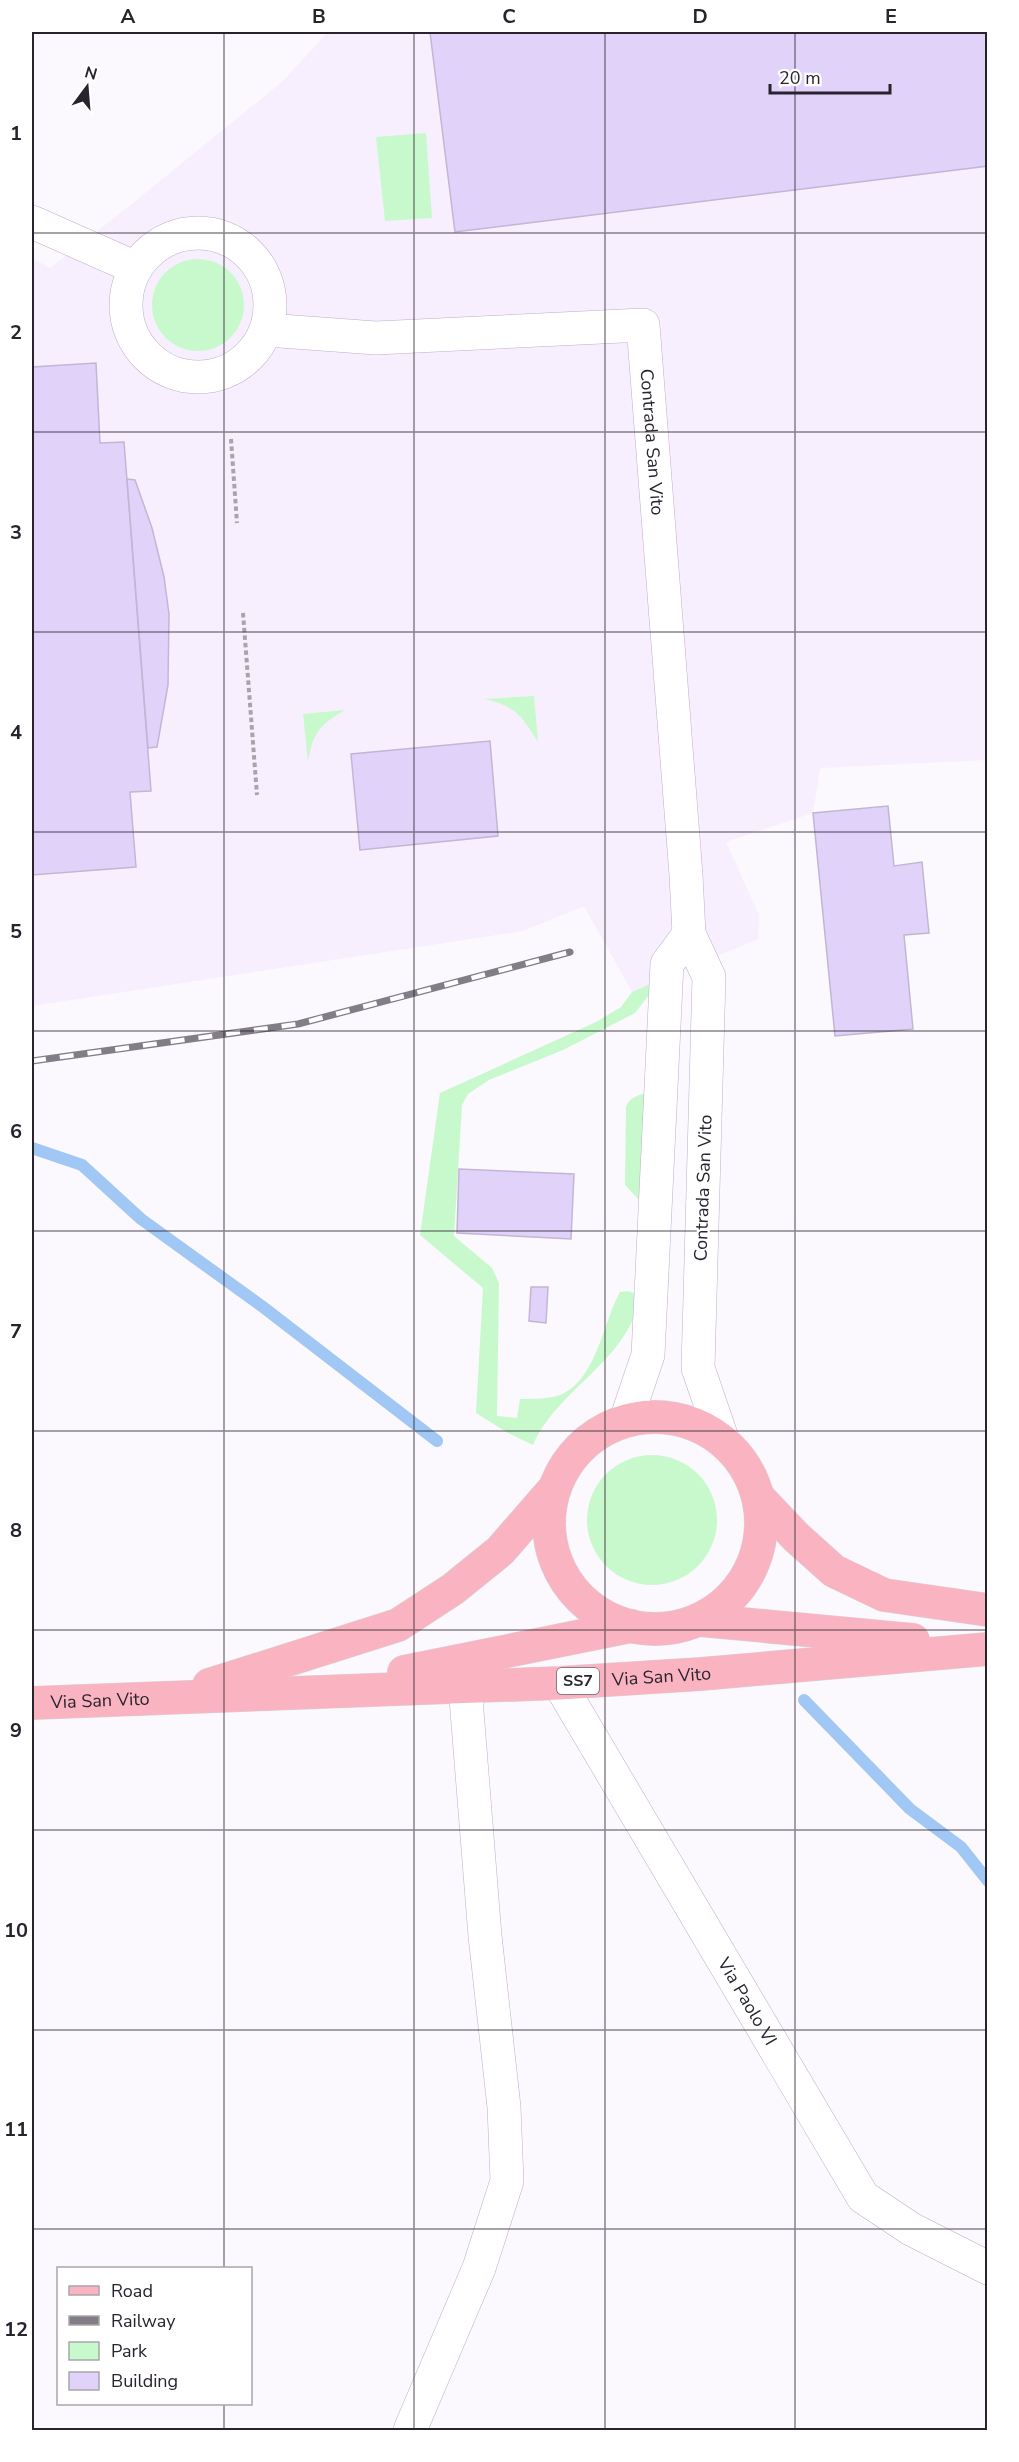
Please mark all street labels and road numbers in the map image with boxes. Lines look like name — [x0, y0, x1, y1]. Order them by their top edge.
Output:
street label: Contrada San Vito — [634, 368, 670, 516]
street label: Contrada San Vito — [688, 1114, 718, 1262]
street label: Via San Vito — [610, 1661, 712, 1692]
road number: SS7 — [557, 1668, 599, 1694]
street label: Via San Vito — [49, 1687, 150, 1714]
street label: Via Paolo VI — [712, 1952, 783, 2050]

